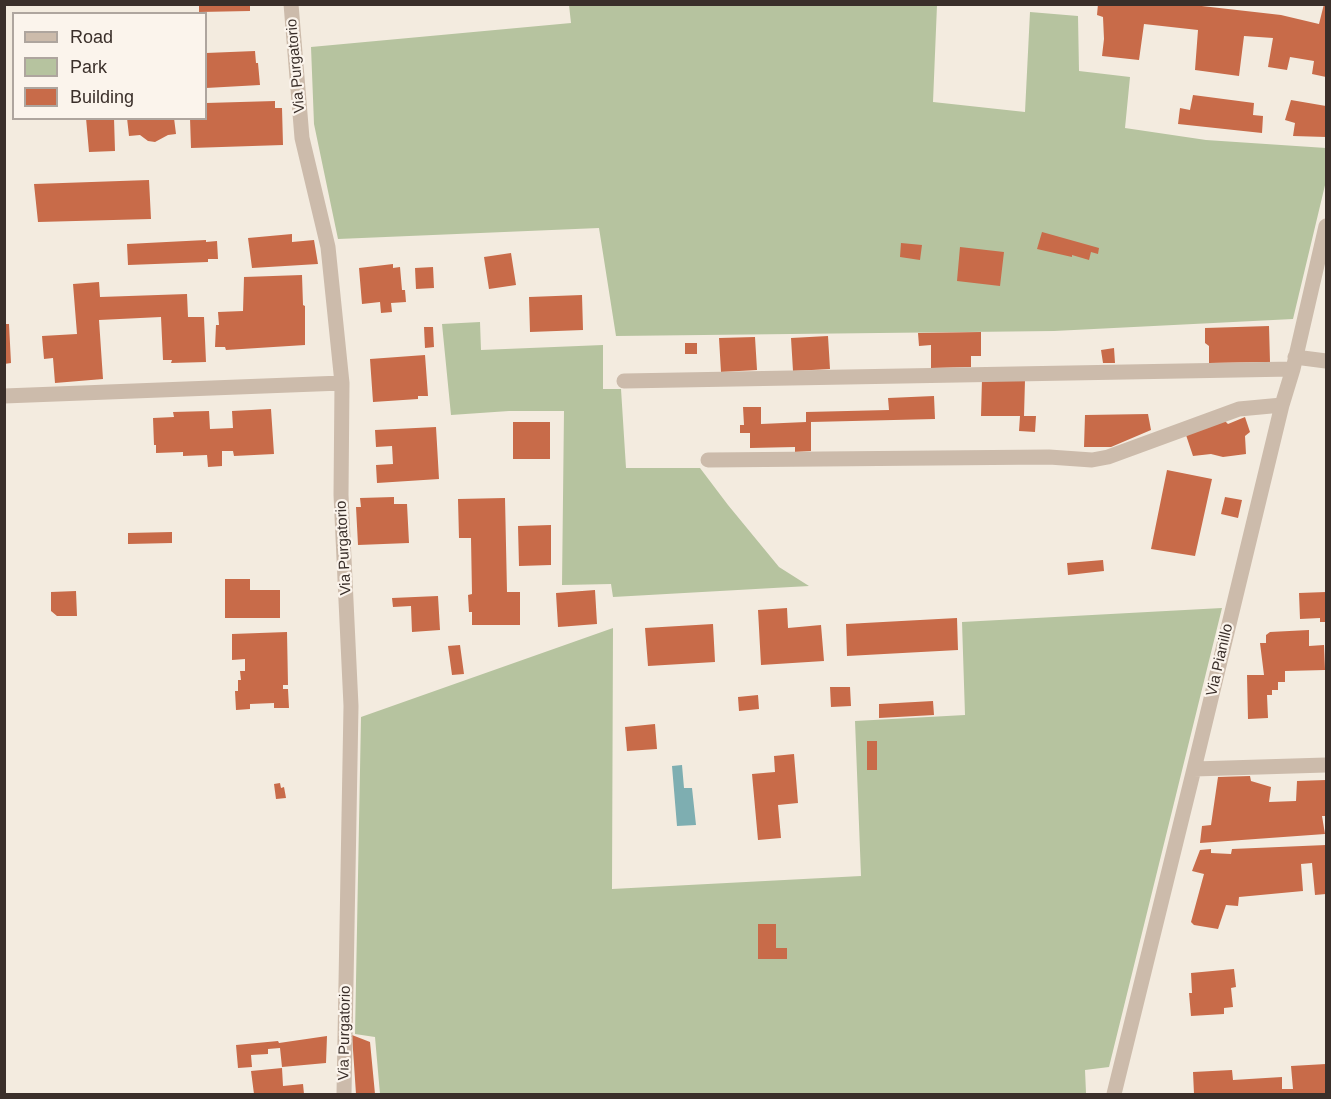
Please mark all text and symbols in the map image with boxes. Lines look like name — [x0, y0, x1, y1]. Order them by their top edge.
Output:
legend — [12, 12, 207, 120]
street label: Via Purgatorio — [283, 18, 309, 114]
text: Road — [70, 27, 113, 47]
text: Park — [70, 57, 107, 77]
text: Building — [70, 87, 134, 107]
street label: Via Purgatorio — [333, 500, 355, 596]
street label: Via Pianillo — [1203, 622, 1237, 698]
street label: Via Purgatorio — [335, 985, 355, 1081]

